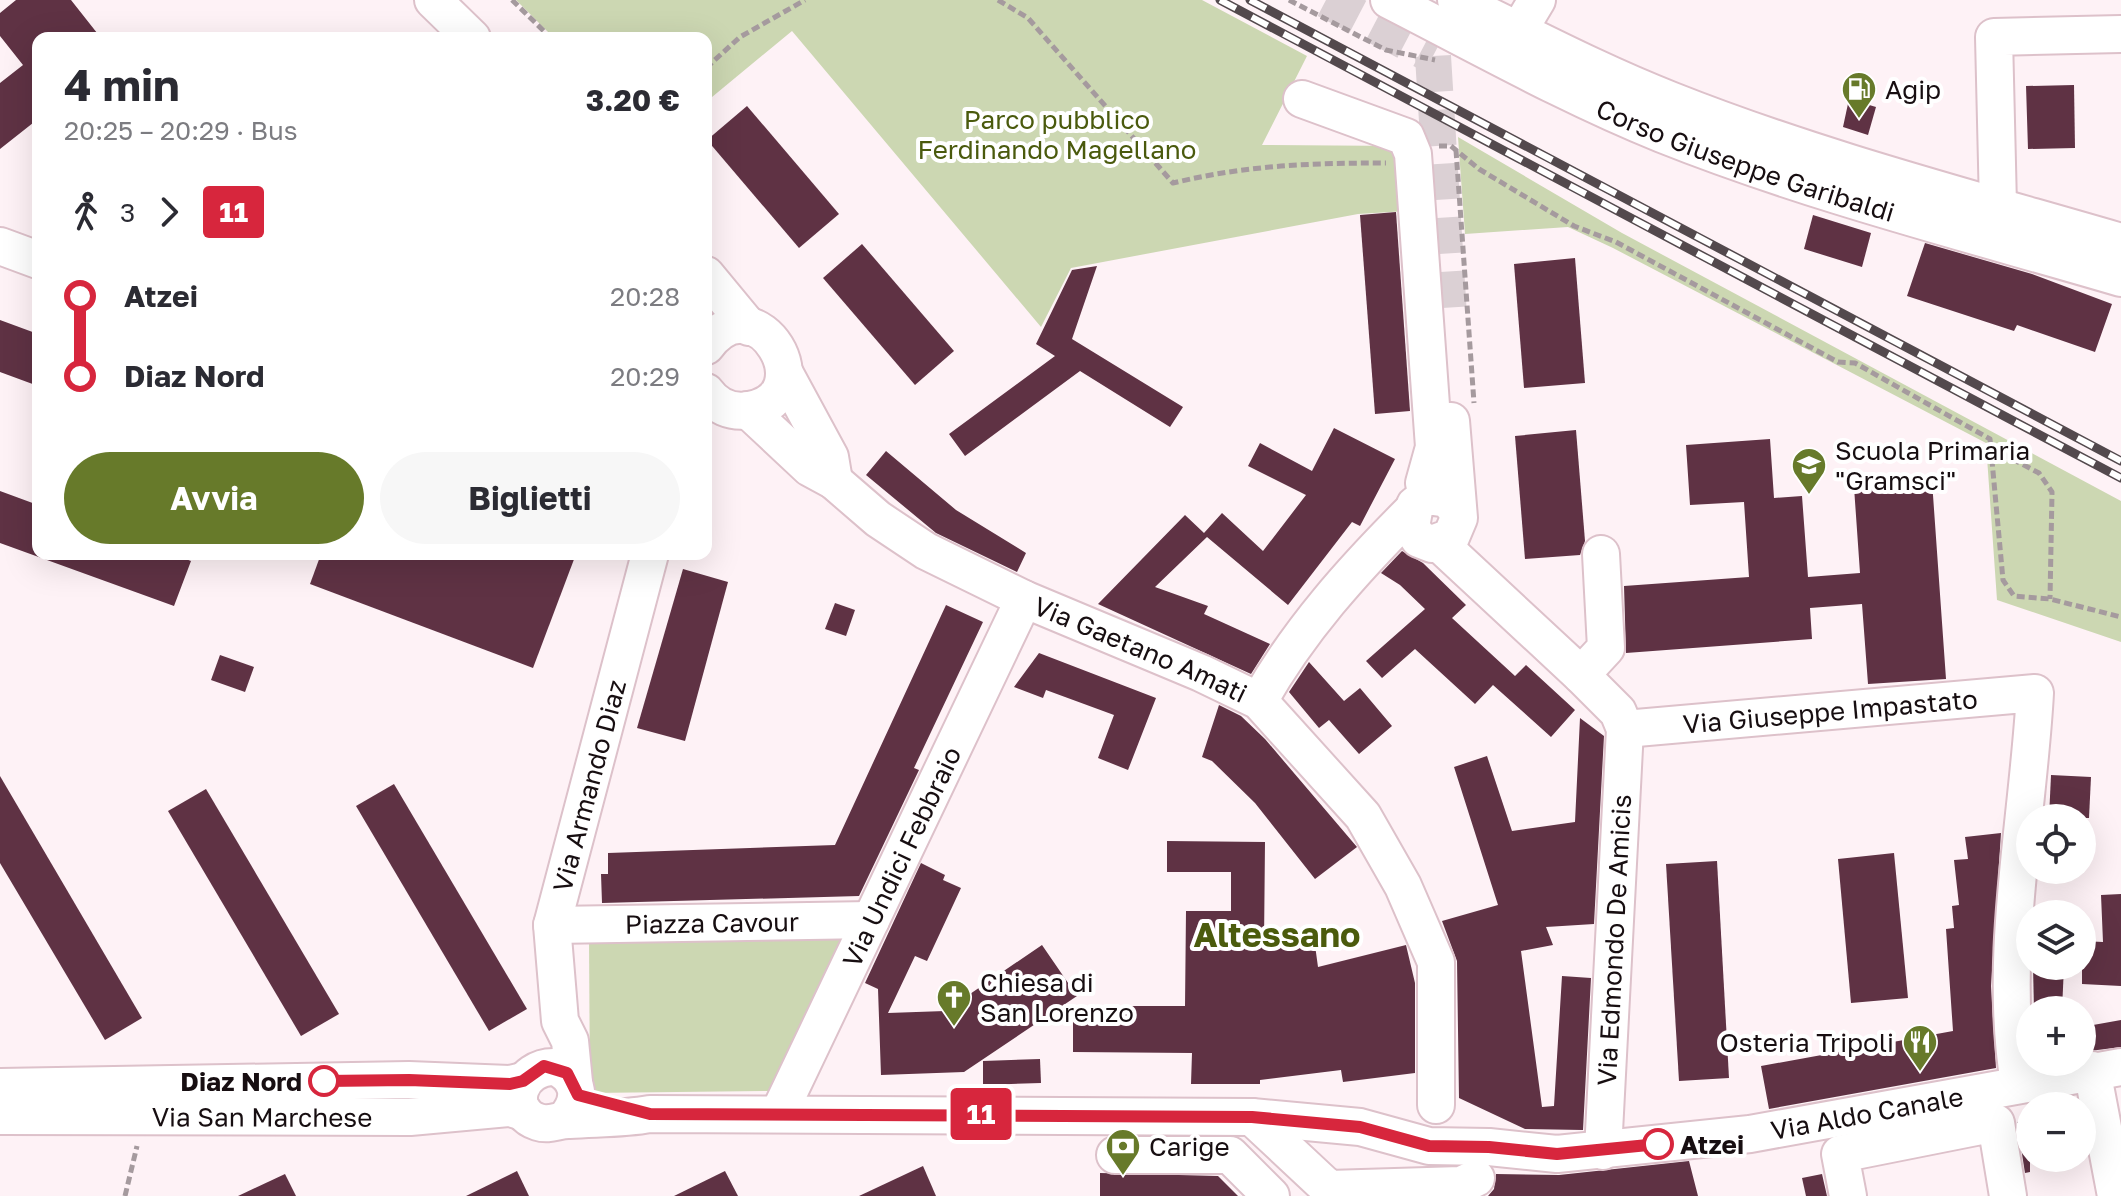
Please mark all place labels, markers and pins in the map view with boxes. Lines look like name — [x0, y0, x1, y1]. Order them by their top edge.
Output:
fuel station icon: Agip — [1840, 70, 1878, 120]
place label: Agip — [1885, 74, 1941, 105]
place label: Scuola Primaria "Gramsci" — [1835, 435, 2030, 496]
school or university icon: Scuola Primaria "Gramsci" — [1790, 446, 1828, 496]
place label: Chiesa di San Lorenzo — [980, 967, 1134, 1028]
church icon: Chiesa di San Lorenzo — [935, 978, 973, 1028]
restaurant icon: Osteria Tripoli — [1901, 1023, 1939, 1073]
place label: Osteria Tripoli — [1719, 1027, 1894, 1058]
place label: Diaz Nord — [180, 1066, 302, 1097]
marker: Diaz Nord — [309, 1066, 339, 1096]
bank icon: Carige — [1104, 1127, 1142, 1177]
marker: Atzei — [1643, 1129, 1673, 1159]
place label: Atzei — [1680, 1129, 1744, 1160]
place label: Carige — [1149, 1131, 1230, 1162]

